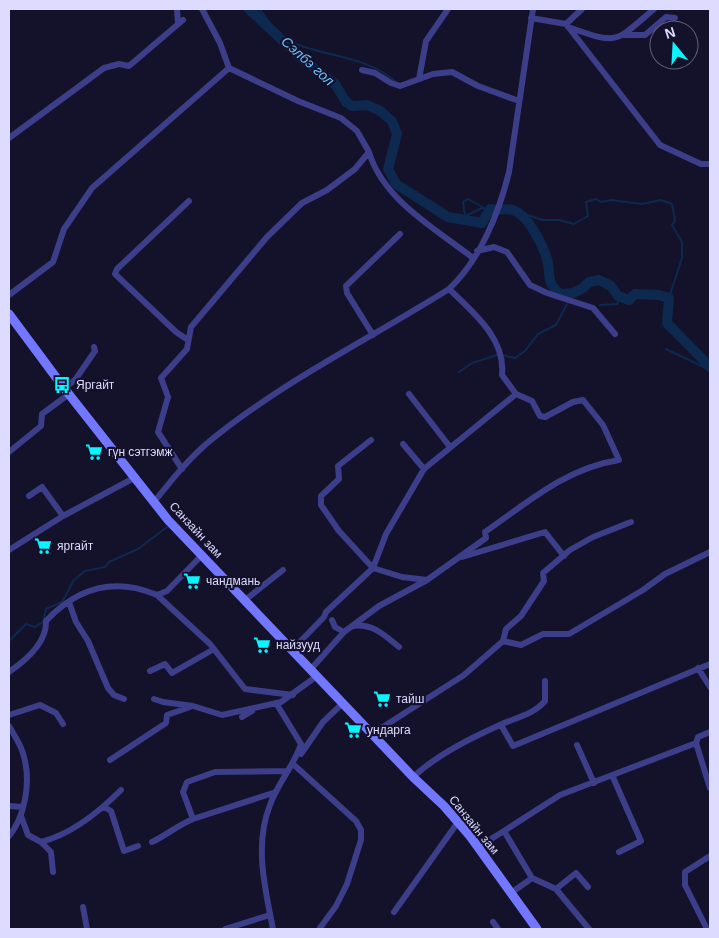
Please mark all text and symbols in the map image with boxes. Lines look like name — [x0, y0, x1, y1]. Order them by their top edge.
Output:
north arrow — [649, 20, 699, 70]
text: N — [663, 23, 677, 42]
water label: Сэлбэ гол — [278, 33, 338, 89]
bus stop icon: Яргайт — [52, 375, 72, 395]
place label: Яргайт — [76, 378, 115, 392]
supermarket icon: гүн сэтгэмж — [84, 442, 104, 462]
place label: гүн сэтгэмж — [108, 445, 173, 459]
street label: Санзайн зам — [167, 499, 225, 561]
supermarket icon: яргайт — [33, 536, 53, 556]
place label: яргайт — [57, 539, 94, 553]
supermarket icon: чандмань — [182, 571, 202, 591]
place label: чандмань — [206, 574, 260, 588]
supermarket icon: найзууд — [252, 635, 272, 655]
place label: найзууд — [276, 638, 320, 652]
supermarket icon: тайш — [372, 689, 392, 709]
place label: тайш — [396, 692, 424, 706]
supermarket icon: ундарга — [343, 720, 363, 740]
place label: ундарга — [367, 723, 411, 737]
street label: Санзайн зам — [446, 793, 502, 857]

